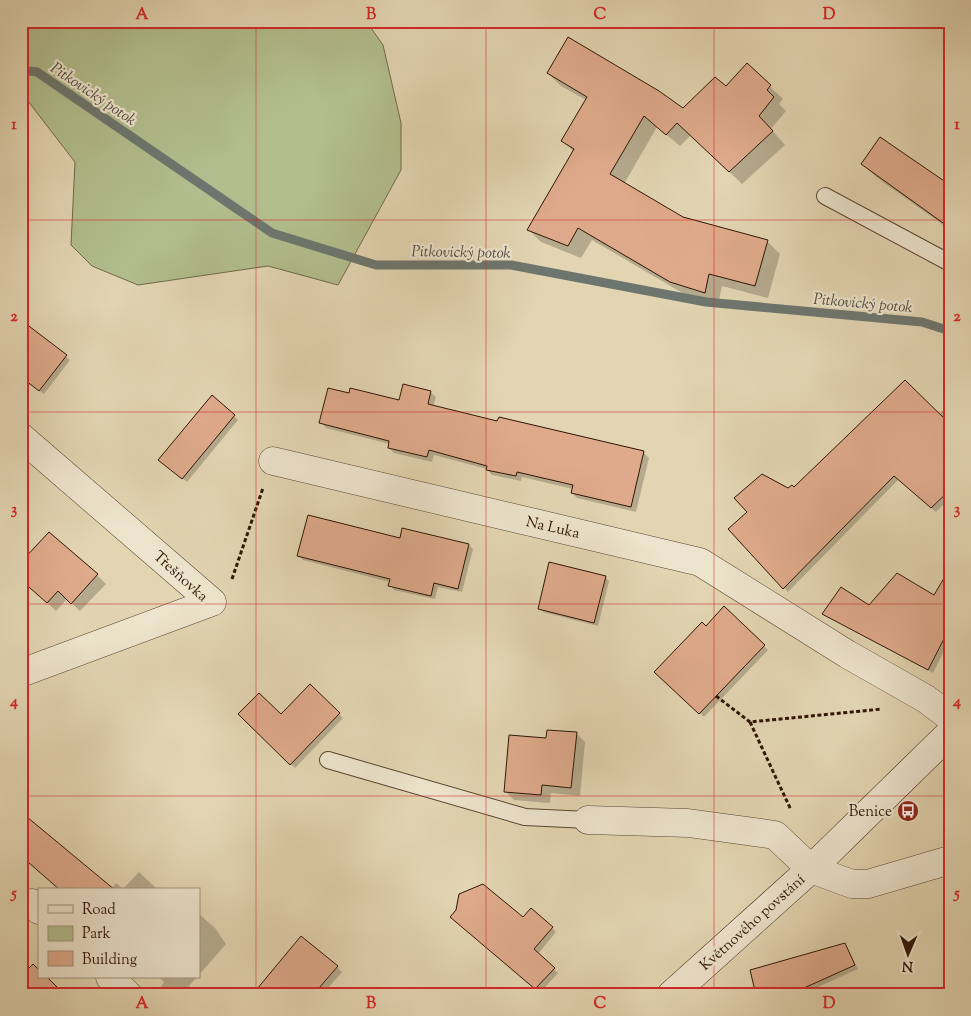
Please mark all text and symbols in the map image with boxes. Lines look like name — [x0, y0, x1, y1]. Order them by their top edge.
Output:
text: A — [136, 4, 149, 27]
text: B — [366, 4, 376, 27]
text: C — [594, 4, 607, 27]
text: D — [823, 4, 836, 27]
water label: Pitkovický potok — [45, 58, 140, 132]
text: 1 — [11, 114, 17, 137]
text: 1 — [954, 114, 960, 137]
water label: Pitkovický potok — [411, 241, 511, 266]
water label: Pitkovický potok — [812, 289, 913, 320]
text: 2 — [10, 306, 18, 329]
text: 2 — [953, 306, 961, 329]
text: 3 — [11, 499, 18, 522]
text: 3 — [954, 499, 961, 522]
street label: Na Luka — [524, 512, 582, 545]
street label: Třešňovka — [148, 547, 212, 607]
text: 4 — [9, 691, 18, 714]
text: 4 — [952, 691, 961, 714]
bus stop icon: Benice — [896, 799, 920, 823]
place label: Benice — [849, 802, 892, 823]
street label: Květnového povstání — [696, 870, 810, 976]
text: 5 — [9, 883, 17, 906]
text: 5 — [952, 883, 960, 906]
legend — [38, 888, 200, 978]
text: Road — [82, 900, 116, 921]
text: Park — [82, 924, 111, 945]
north arrow — [884, 928, 934, 978]
text: Building — [82, 950, 137, 971]
text: N — [902, 955, 914, 975]
text: A — [136, 993, 149, 1016]
text: B — [366, 993, 376, 1016]
text: C — [594, 993, 607, 1016]
text: D — [823, 993, 836, 1016]

